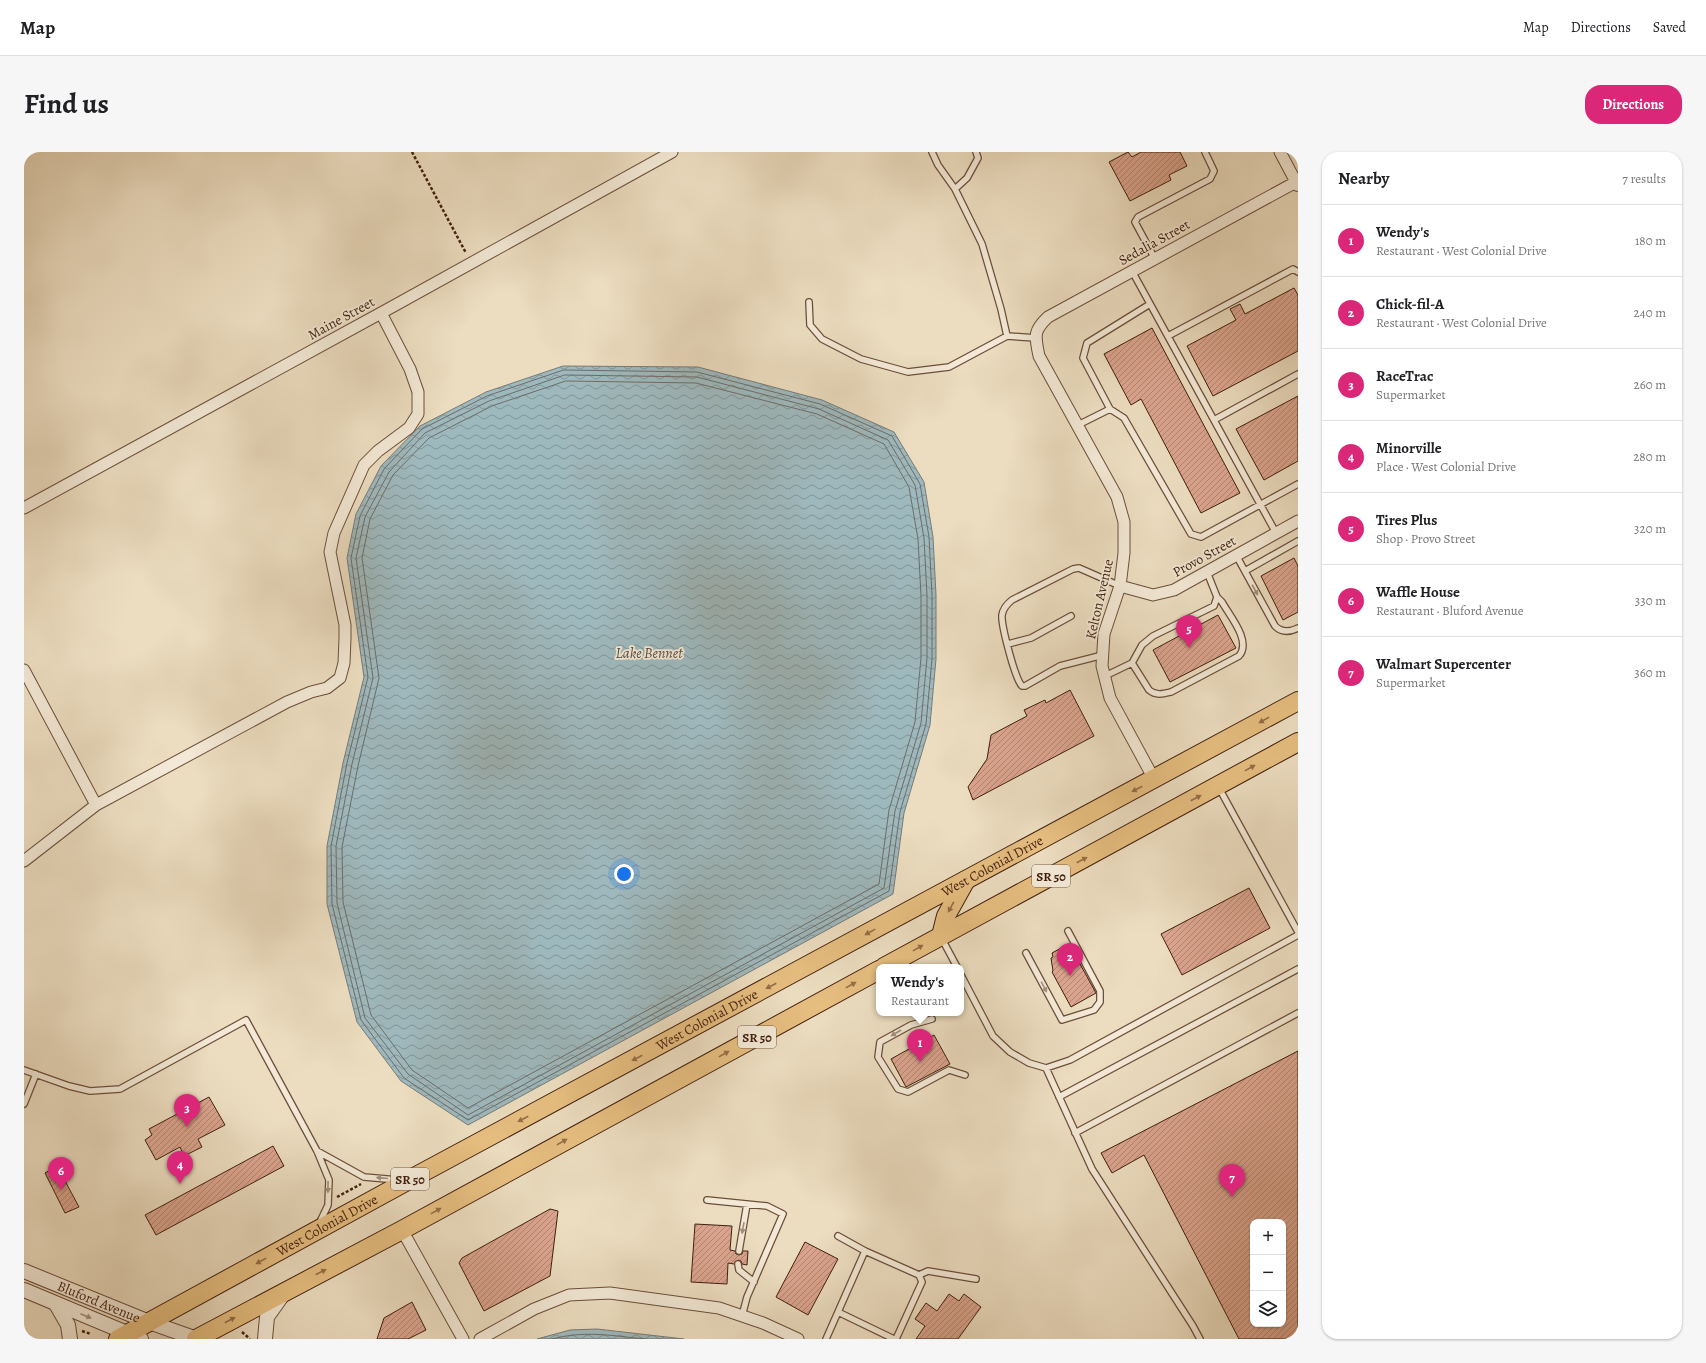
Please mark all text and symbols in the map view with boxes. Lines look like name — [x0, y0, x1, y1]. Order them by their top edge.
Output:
text: Map — [20, 15, 55, 41]
text: Map — [1523, 18, 1549, 37]
text: Directions — [1571, 18, 1631, 37]
text: Saved — [1653, 18, 1686, 37]
text: Find us — [24, 85, 109, 123]
button: Directions — [1585, 85, 1682, 124]
text: Nearby — [1338, 167, 1389, 190]
text: 7 results — [1622, 170, 1666, 187]
street label: Sedalia Street — [1115, 215, 1194, 270]
text: Wendy's — [1376, 222, 1429, 242]
text: 1 — [1349, 232, 1353, 249]
text: 180 m — [1635, 232, 1666, 249]
text: Restaurant · West Colonial Drive — [1376, 242, 1547, 259]
street label: Maine Street — [305, 292, 378, 345]
text: Chick-fil-A — [1376, 294, 1444, 314]
text: 2 — [1348, 304, 1354, 321]
text: 240 m — [1634, 304, 1666, 321]
text: Restaurant · West Colonial Drive — [1376, 314, 1547, 331]
text: RaceTrac — [1376, 366, 1433, 386]
text: 3 — [1348, 376, 1354, 393]
text: 260 m — [1633, 376, 1666, 393]
text: Supermarket — [1376, 386, 1446, 403]
text: Minorville — [1376, 438, 1442, 458]
text: 4 — [1348, 448, 1354, 465]
text: 280 m — [1633, 448, 1666, 465]
text: Place · West Colonial Drive — [1376, 458, 1516, 475]
text: Tires Plus — [1376, 510, 1437, 530]
text: 5 — [1348, 520, 1354, 537]
text: 320 m — [1634, 520, 1666, 537]
text: Shop · Provo Street — [1376, 530, 1476, 547]
street label: Provo Street — [1169, 531, 1240, 582]
street label: Kelton Avenue — [1081, 557, 1118, 641]
text: Waffle House — [1376, 582, 1460, 602]
one-way arrow — [1252, 584, 1258, 596]
text: 6 — [1348, 592, 1354, 609]
text: 330 m — [1635, 592, 1666, 609]
text: Restaurant · Bluford Avenue — [1376, 602, 1524, 619]
pin: 5 — [1176, 615, 1202, 648]
water label: Lake Bennet — [616, 643, 683, 663]
text: Walmart Supercenter — [1376, 654, 1511, 674]
text: 7 — [1348, 664, 1354, 681]
text: 360 m — [1634, 664, 1666, 681]
text: Supermarket — [1376, 674, 1446, 691]
one-way arrow — [1258, 717, 1270, 723]
one-way arrow — [1244, 765, 1256, 772]
one-way arrow — [1131, 785, 1143, 792]
one-way arrow — [1190, 794, 1202, 801]
street label: West Colonial Drive — [937, 831, 1047, 902]
one-way arrow — [1076, 856, 1088, 863]
your location — [614, 864, 634, 884]
road number: SR 50 — [1032, 865, 1070, 887]
one-way arrow — [947, 901, 954, 913]
one-way arrow — [864, 929, 876, 936]
pin: 2 — [1057, 943, 1083, 976]
one-way arrow — [912, 945, 924, 952]
popup — [876, 964, 964, 1016]
text: Wendy's — [891, 972, 944, 992]
one-way arrow — [1041, 981, 1047, 993]
one-way arrow — [845, 982, 857, 988]
one-way arrow — [765, 983, 777, 989]
street label: West Colonial Drive — [652, 985, 761, 1056]
text: Restaurant — [891, 992, 949, 1009]
road number: SR 50 — [738, 1026, 776, 1048]
pin: 1 — [907, 1029, 933, 1062]
one-way arrow — [890, 1030, 902, 1037]
one-way arrow — [718, 1051, 730, 1057]
one-way arrow — [631, 1054, 643, 1061]
pin: 3 — [174, 1094, 200, 1127]
one-way arrow — [517, 1116, 528, 1122]
one-way arrow — [556, 1139, 568, 1146]
pin: 4 — [167, 1151, 193, 1184]
pin: 6 — [48, 1157, 74, 1190]
pin: 7 — [1219, 1164, 1245, 1197]
road number: SR 50 — [391, 1168, 429, 1190]
one-way arrow — [376, 1175, 388, 1182]
one-way arrow — [325, 1181, 332, 1193]
street label: West Colonial Drive — [272, 1190, 381, 1261]
one-way arrow — [430, 1208, 441, 1215]
map controls — [1250, 1219, 1286, 1327]
button: + — [1250, 1219, 1286, 1255]
one-way arrow — [740, 1221, 746, 1234]
button: − — [1250, 1255, 1286, 1291]
one-way arrow — [255, 1258, 267, 1264]
one-way arrow — [315, 1269, 327, 1275]
street label: Bluford Avenue — [54, 1277, 143, 1327]
button: layers — [1250, 1291, 1286, 1327]
one-way arrow — [80, 1313, 91, 1319]
one-way arrow — [224, 1317, 236, 1324]

